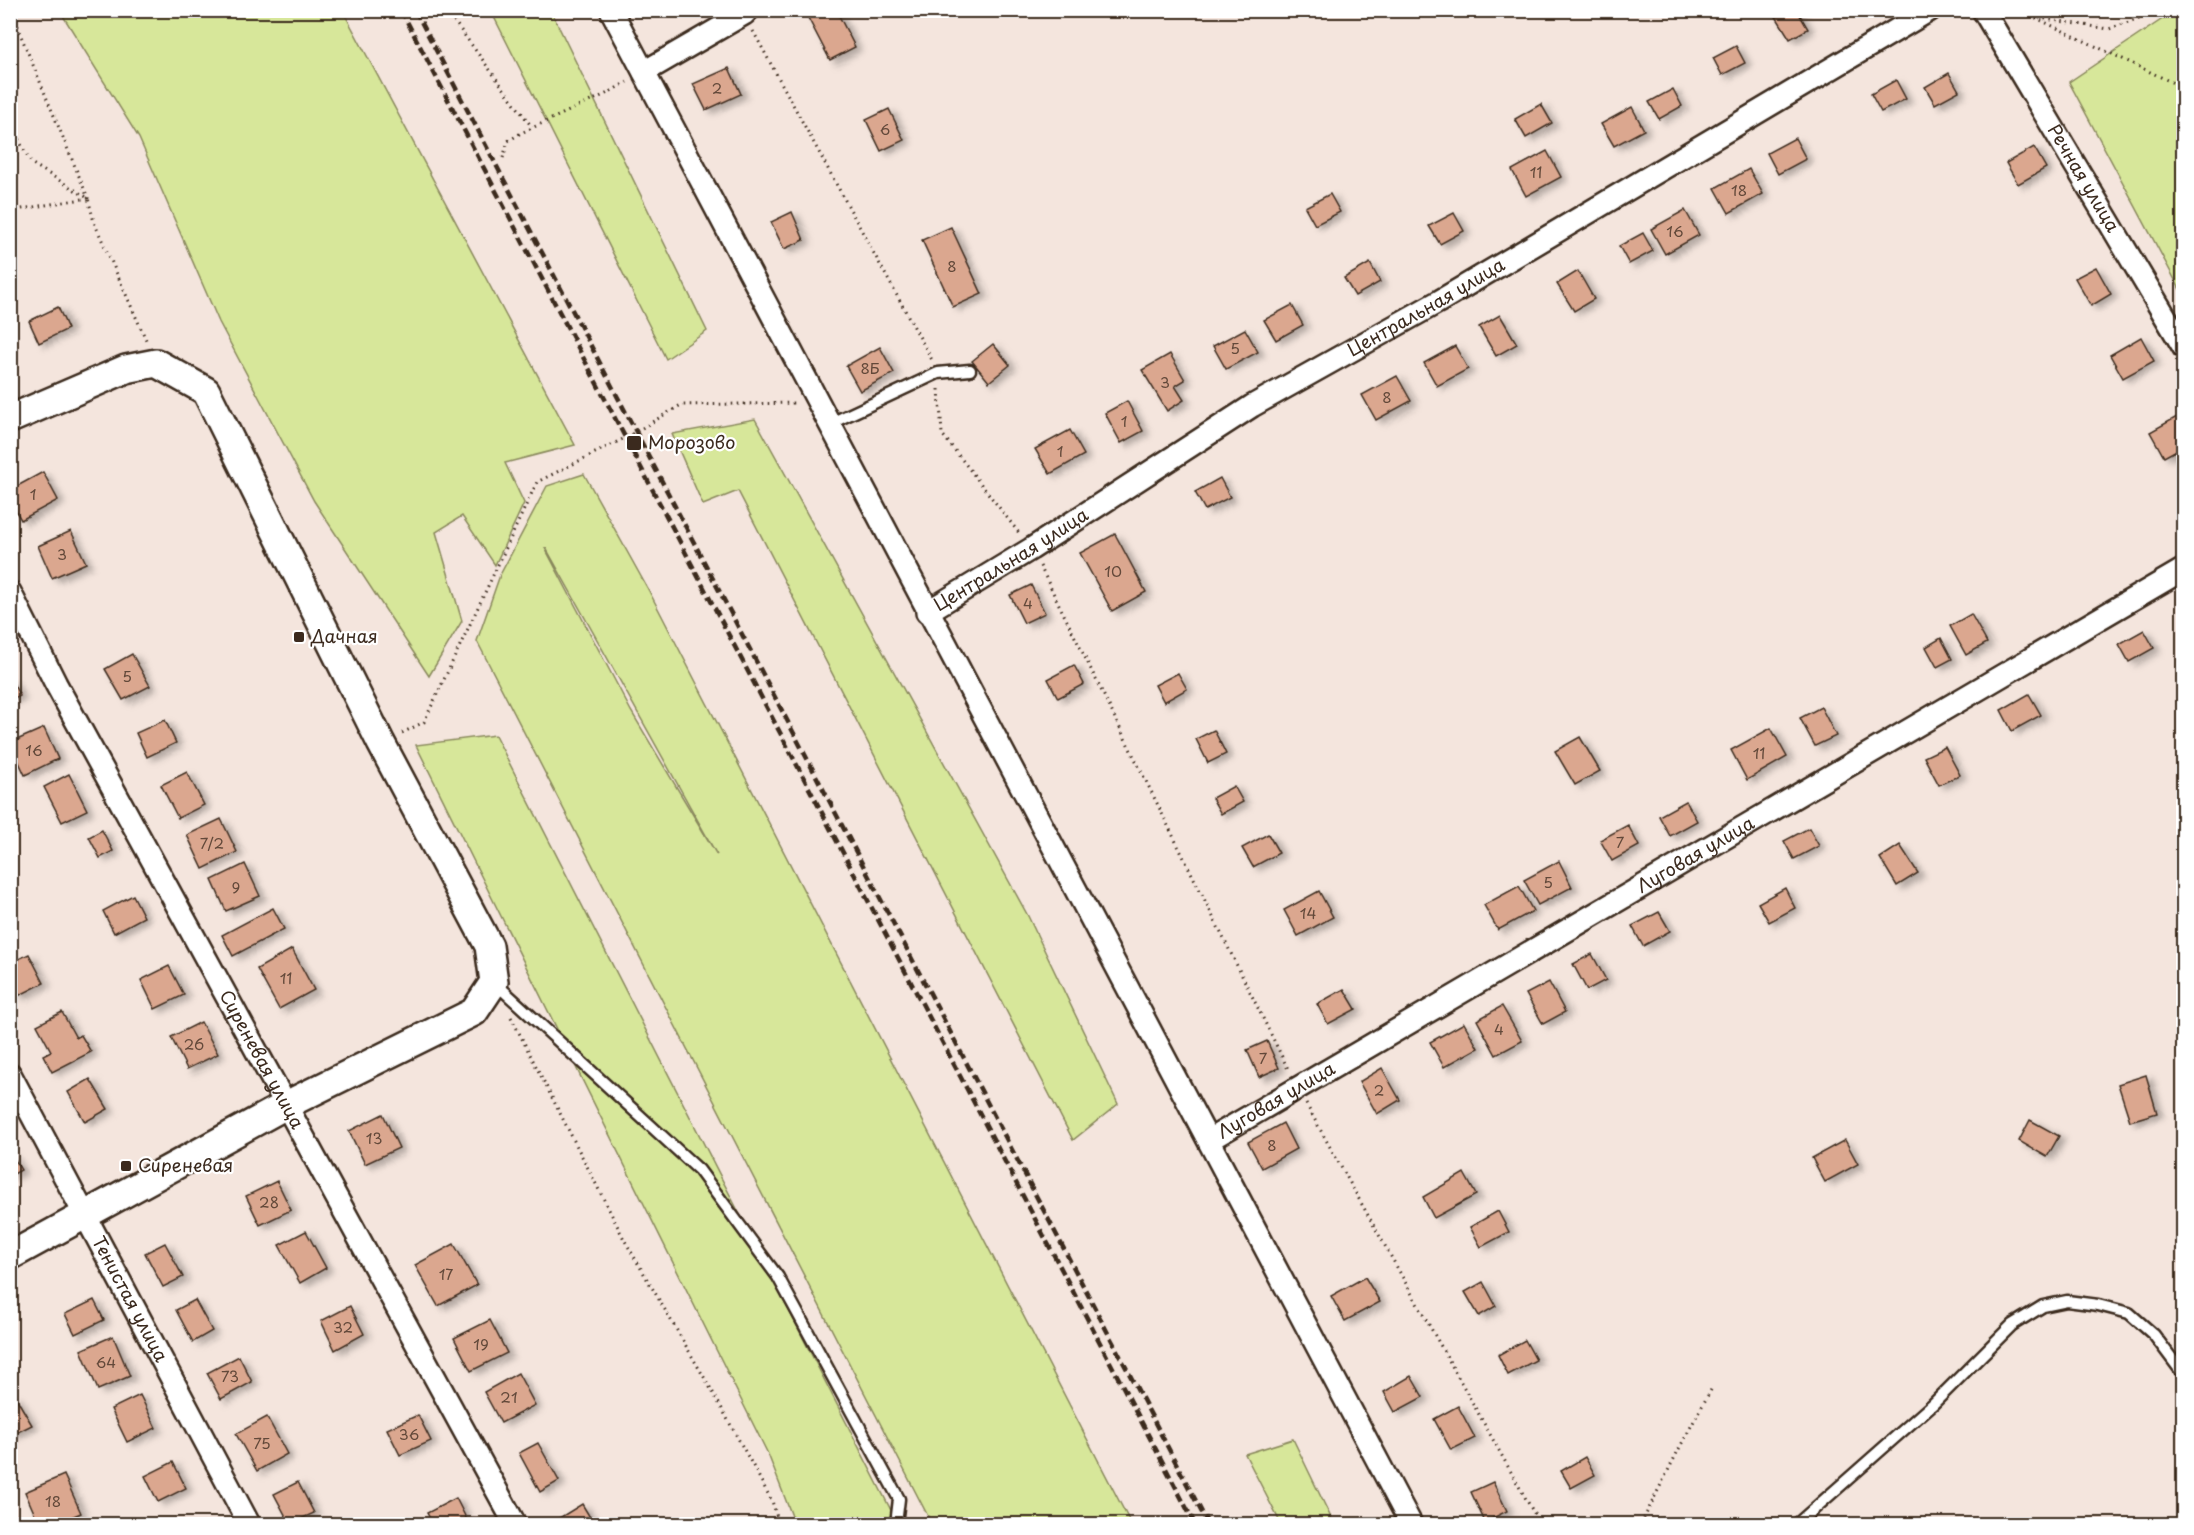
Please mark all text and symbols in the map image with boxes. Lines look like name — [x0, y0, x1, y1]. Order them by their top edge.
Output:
house number: 2 — [712, 76, 722, 99]
house number: 6 — [880, 117, 890, 140]
street label: Речная улица — [2042, 119, 2127, 237]
house number: 11 — [1530, 160, 1542, 183]
house number: 18 — [1731, 178, 1747, 201]
house number: 16 — [1666, 219, 1684, 242]
street label: Центральная улица — [1342, 250, 1510, 362]
house number: 8 — [947, 254, 957, 277]
house number: 5 — [1230, 336, 1240, 359]
house number: 8Б — [860, 356, 880, 379]
house number: 3 — [1160, 370, 1170, 393]
house number: 8 — [1382, 385, 1392, 408]
house number: 1 — [1121, 409, 1127, 432]
place label: Морозово — [648, 428, 735, 455]
marker: Морозово — [625, 434, 643, 452]
house number: 1 — [1057, 439, 1063, 462]
house number: 1 — [30, 482, 36, 505]
street label: Центральная улица — [928, 500, 1094, 617]
house number: 3 — [57, 542, 67, 565]
house number: 10 — [1104, 559, 1122, 582]
house number: 4 — [1023, 591, 1033, 614]
place label: Дачная — [310, 622, 378, 649]
marker: Дачная — [292, 630, 306, 644]
house number: 5 — [122, 664, 132, 687]
house number: 16 — [25, 738, 43, 761]
house number: 11 — [1753, 741, 1765, 764]
street label: Луговая улица — [1631, 808, 1759, 899]
house number: 7 — [1616, 830, 1625, 853]
house number: 7/2 — [200, 831, 224, 854]
house number: 5 — [1543, 870, 1553, 893]
house number: 9 — [232, 875, 240, 898]
house number: 14 — [1300, 901, 1316, 924]
house number: 11 — [280, 966, 292, 989]
street label: Сиреневая улица — [214, 985, 312, 1134]
house number: 4 — [1494, 1017, 1504, 1040]
house number: 26 — [184, 1032, 204, 1055]
house number: 7 — [1259, 1046, 1268, 1069]
street label: Луговая улица — [1212, 1054, 1340, 1144]
house number: 2 — [1374, 1078, 1384, 1101]
house number: 13 — [366, 1126, 382, 1149]
house number: 8 — [1267, 1133, 1277, 1156]
place label: Сиреневая — [138, 1151, 233, 1178]
marker: Сиреневая — [119, 1159, 133, 1173]
house number: 28 — [259, 1190, 279, 1213]
street label: Тенистая улица — [86, 1231, 176, 1367]
house number: 17 — [439, 1262, 453, 1285]
house number: 32 — [333, 1315, 353, 1338]
house number: 19 — [473, 1332, 489, 1355]
house number: 64 — [96, 1350, 116, 1373]
house number: 73 — [221, 1364, 239, 1387]
house number: 21 — [500, 1385, 518, 1408]
house number: 36 — [399, 1422, 419, 1445]
house number: 75 — [253, 1431, 271, 1454]
house number: 18 — [45, 1489, 61, 1512]

